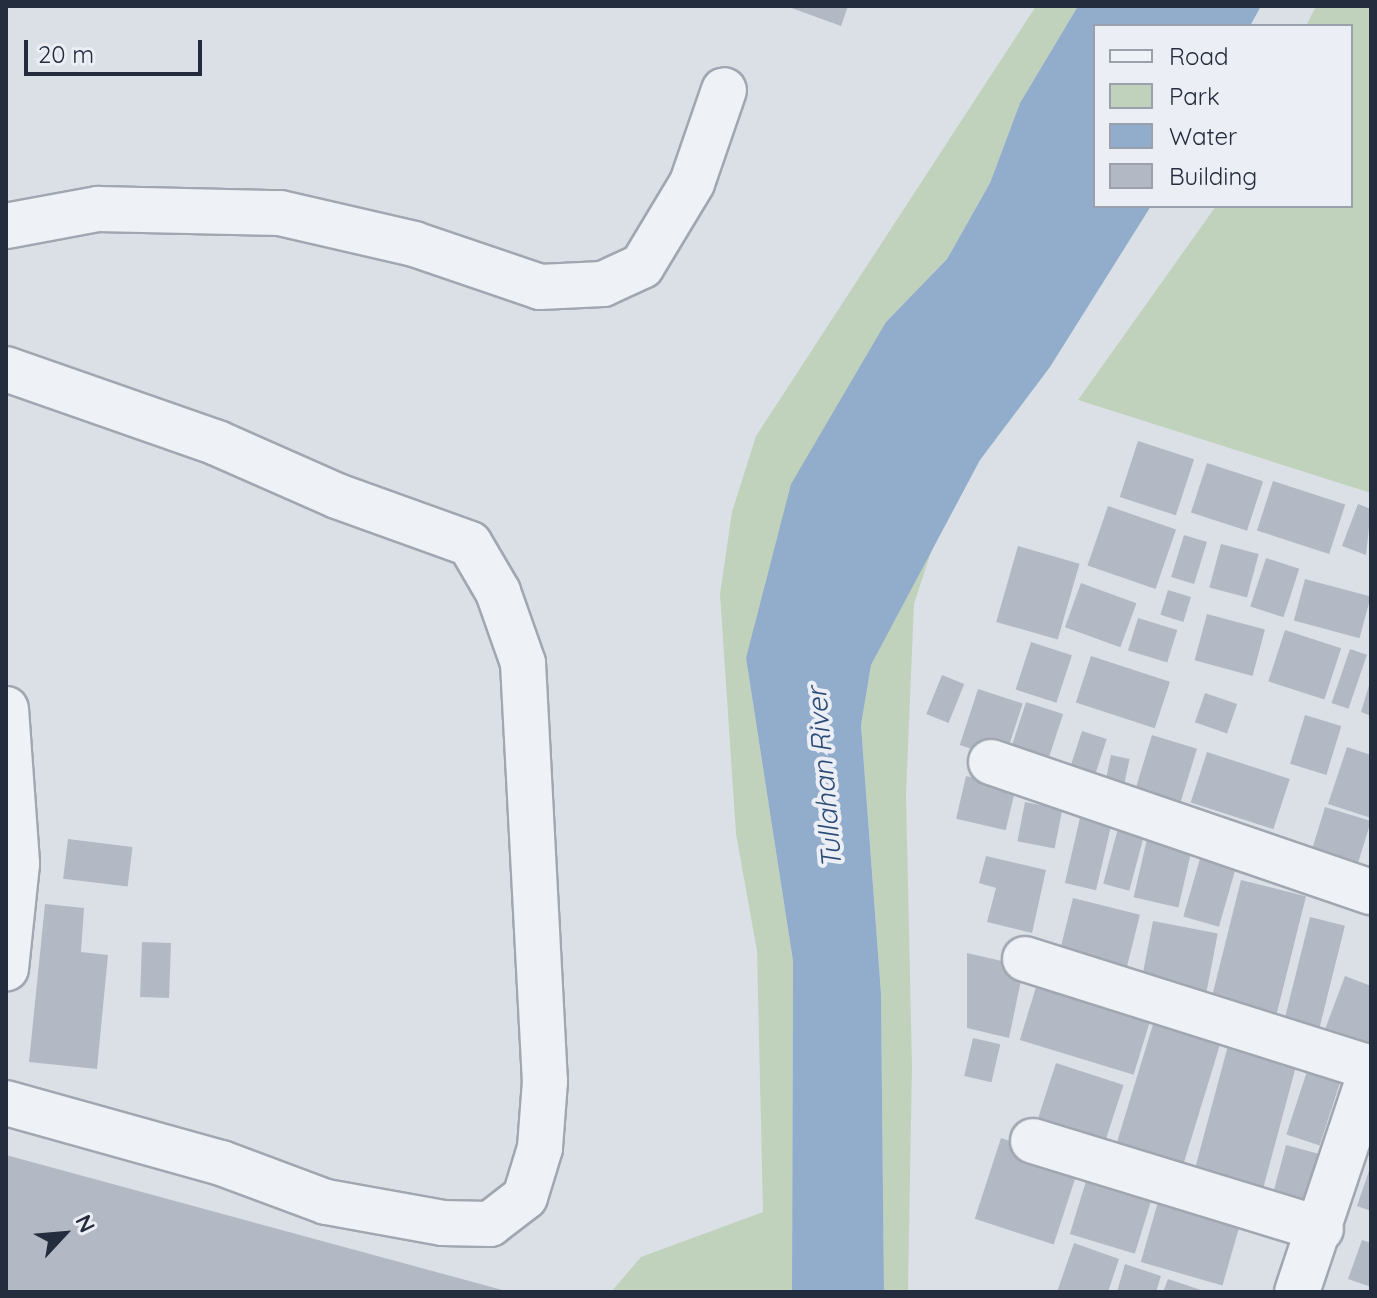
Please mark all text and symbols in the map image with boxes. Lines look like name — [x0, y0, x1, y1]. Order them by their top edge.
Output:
scale bar — [28, 24, 206, 74]
legend — [1093, 24, 1353, 208]
text: 20 m — [38, 39, 94, 69]
text: Road — [1169, 41, 1229, 71]
text: Park — [1169, 81, 1220, 111]
text: Water — [1169, 121, 1237, 151]
text: Building — [1169, 161, 1257, 191]
water label: Tullahan River — [799, 686, 849, 870]
north arrow — [24, 1194, 104, 1274]
text: N — [69, 1210, 102, 1237]

